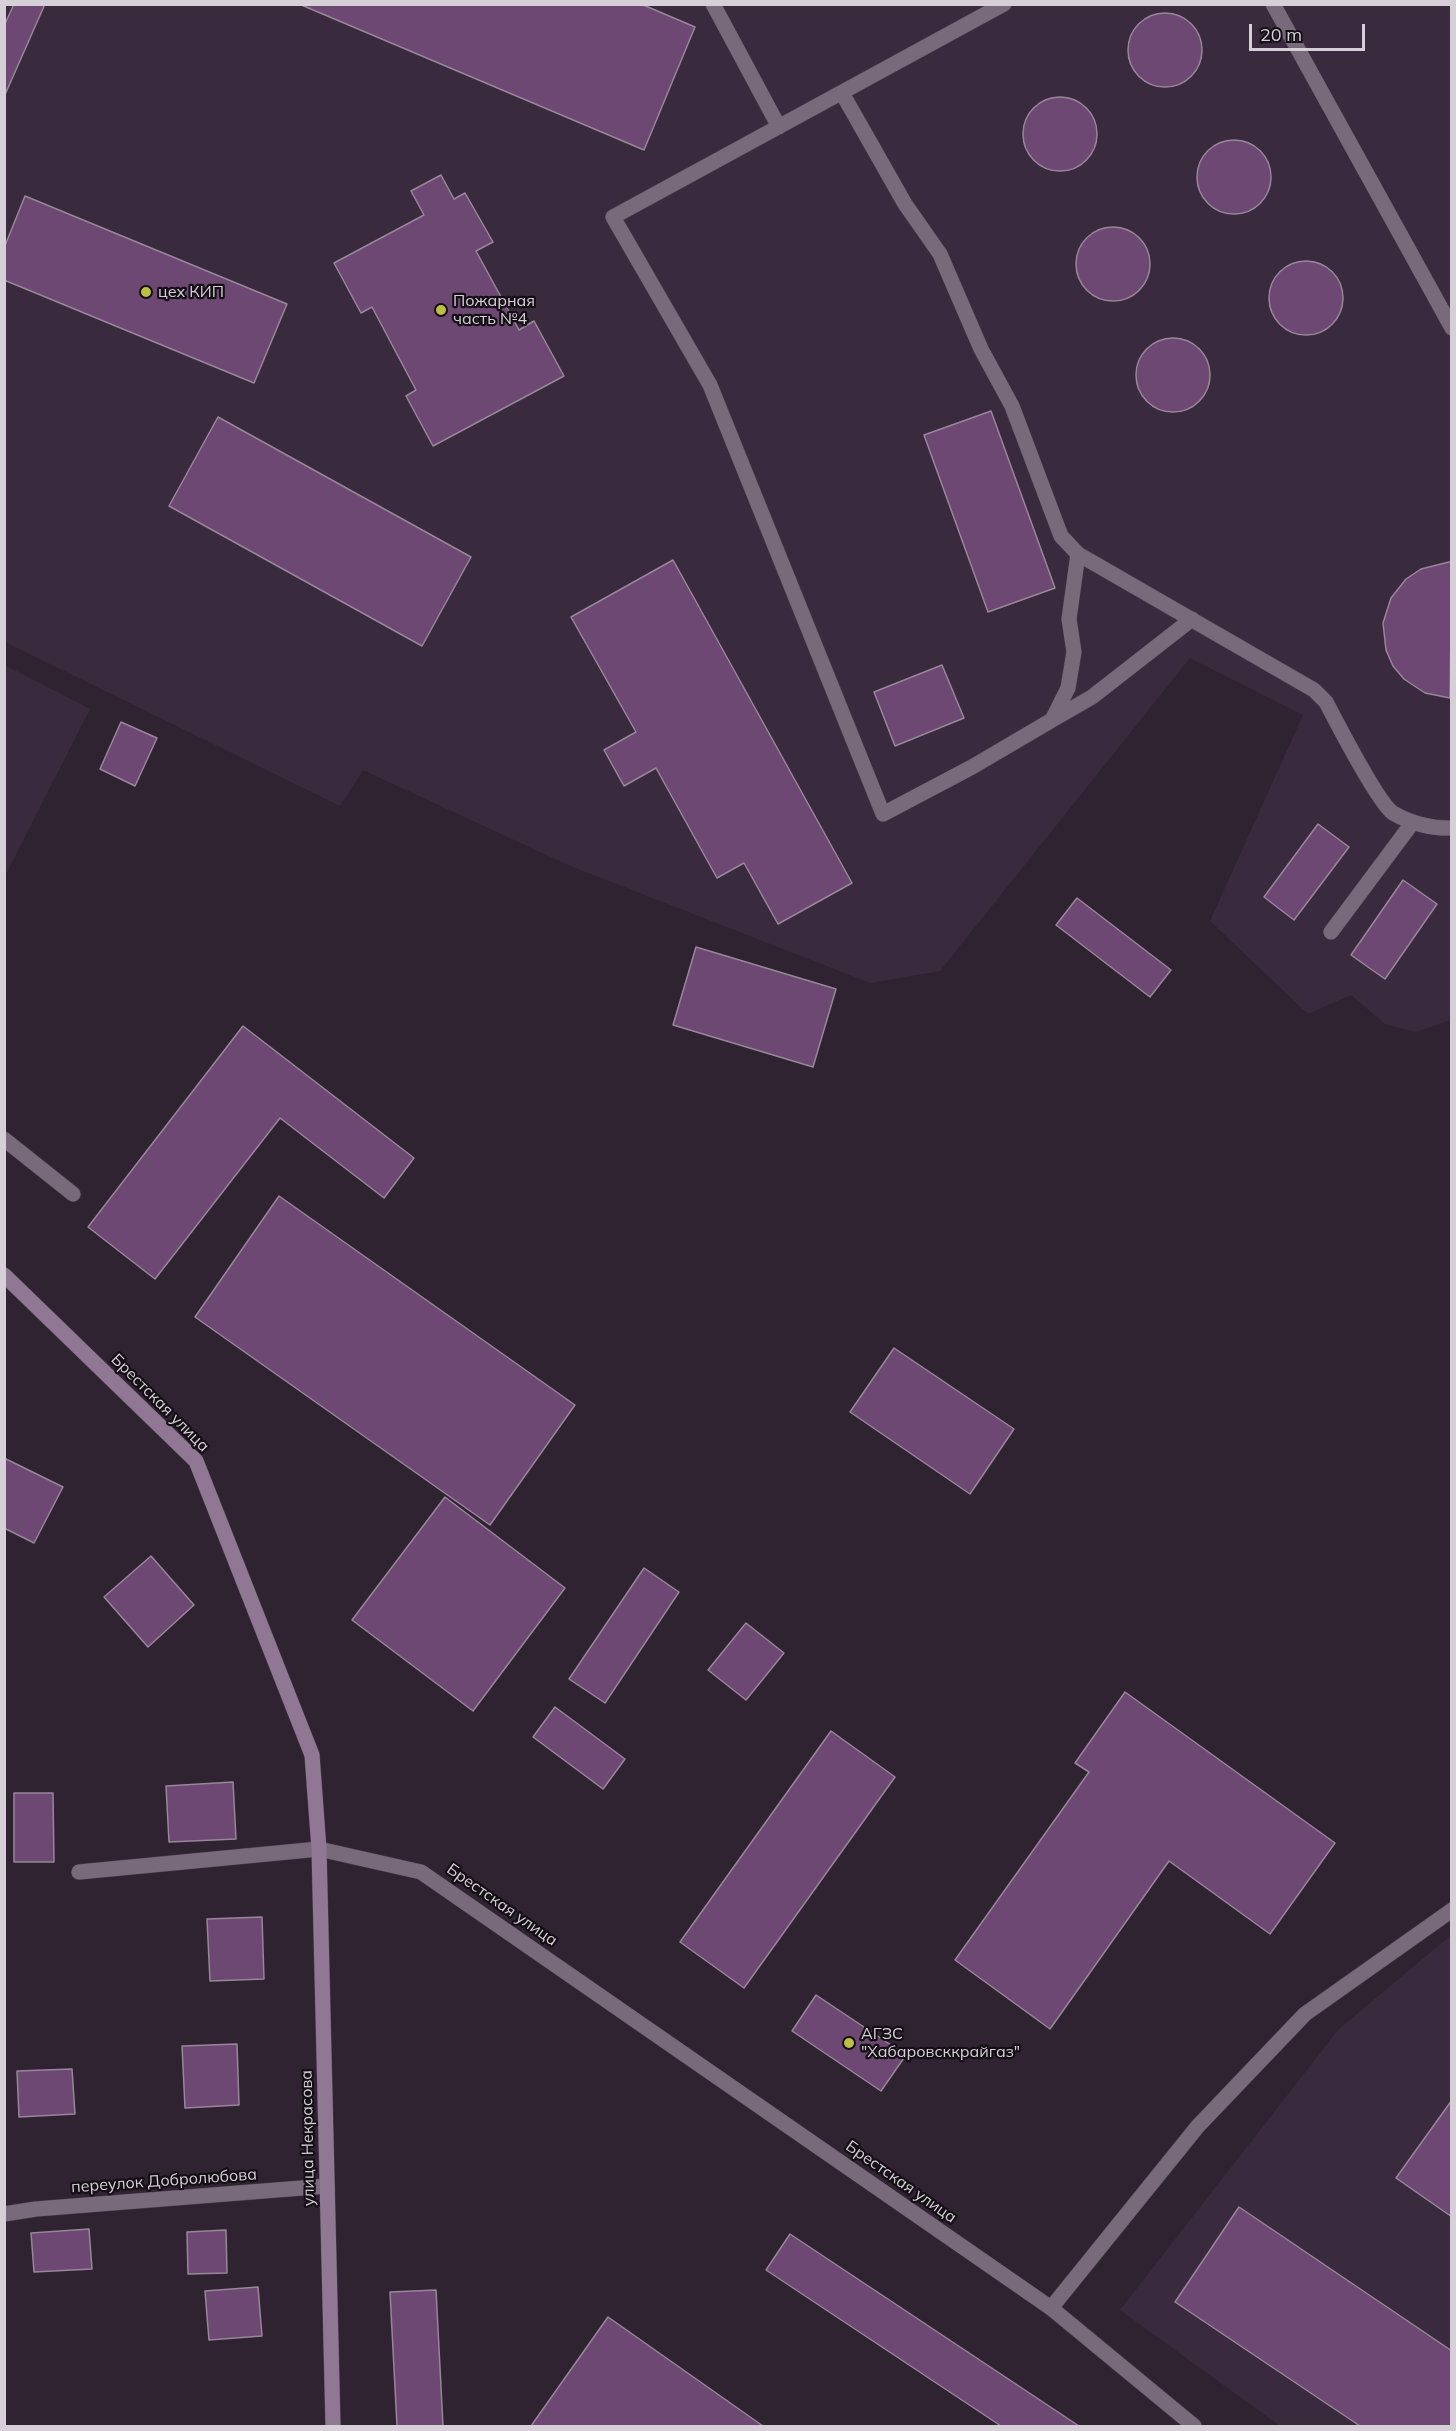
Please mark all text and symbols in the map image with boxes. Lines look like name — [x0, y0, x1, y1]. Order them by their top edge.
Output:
scale bar — [1252, 12, 1368, 50]
text: 20 m — [1260, 23, 1302, 46]
place label: цех КИП — [158, 282, 224, 302]
marker: цех КИП — [139, 285, 153, 299]
place label: Пожарная часть №4 — [453, 291, 535, 329]
marker: Пожарная часть №4 — [434, 303, 448, 317]
street label: Брестская улица — [107, 1350, 213, 1456]
street label: Брестская улица — [443, 1860, 561, 1950]
place label: АГЗС "Хабаровсккрайгаз" — [861, 2024, 1020, 2062]
marker: АГЗС "Хабаровсккрайгаз" — [842, 2036, 856, 2050]
street label: улица Некрасова — [297, 2070, 319, 2206]
street label: Брестская улица — [842, 2137, 960, 2227]
street label: переулок Добролюбова — [70, 2165, 258, 2197]

